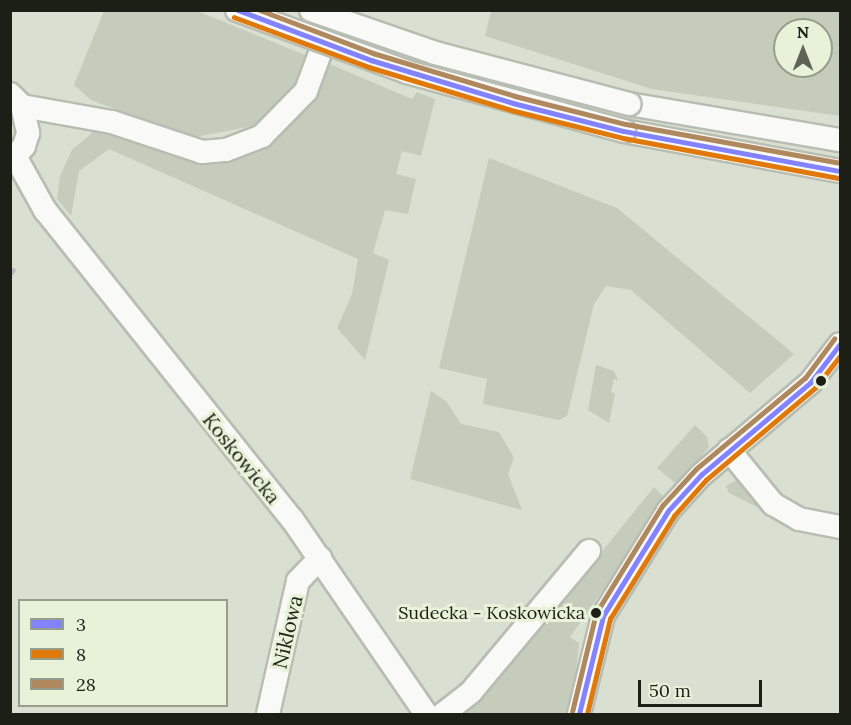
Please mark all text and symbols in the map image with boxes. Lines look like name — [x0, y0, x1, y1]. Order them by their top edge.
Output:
north arrow — [773, 18, 833, 78]
text: N — [797, 22, 809, 42]
unlabelled marker — [815, 375, 827, 387]
street label: Koskowicka — [198, 408, 286, 508]
street label: Niklowa — [267, 593, 307, 671]
legend — [18, 599, 228, 707]
place label: Sudecka - Koskowicka — [398, 602, 585, 624]
marker: Sudecka - Koskowicka — [590, 607, 602, 619]
text: 3 — [76, 613, 86, 636]
text: 8 — [76, 643, 86, 666]
scale bar — [641, 668, 766, 706]
text: 28 — [76, 673, 96, 696]
text: 50 m — [649, 679, 691, 702]

